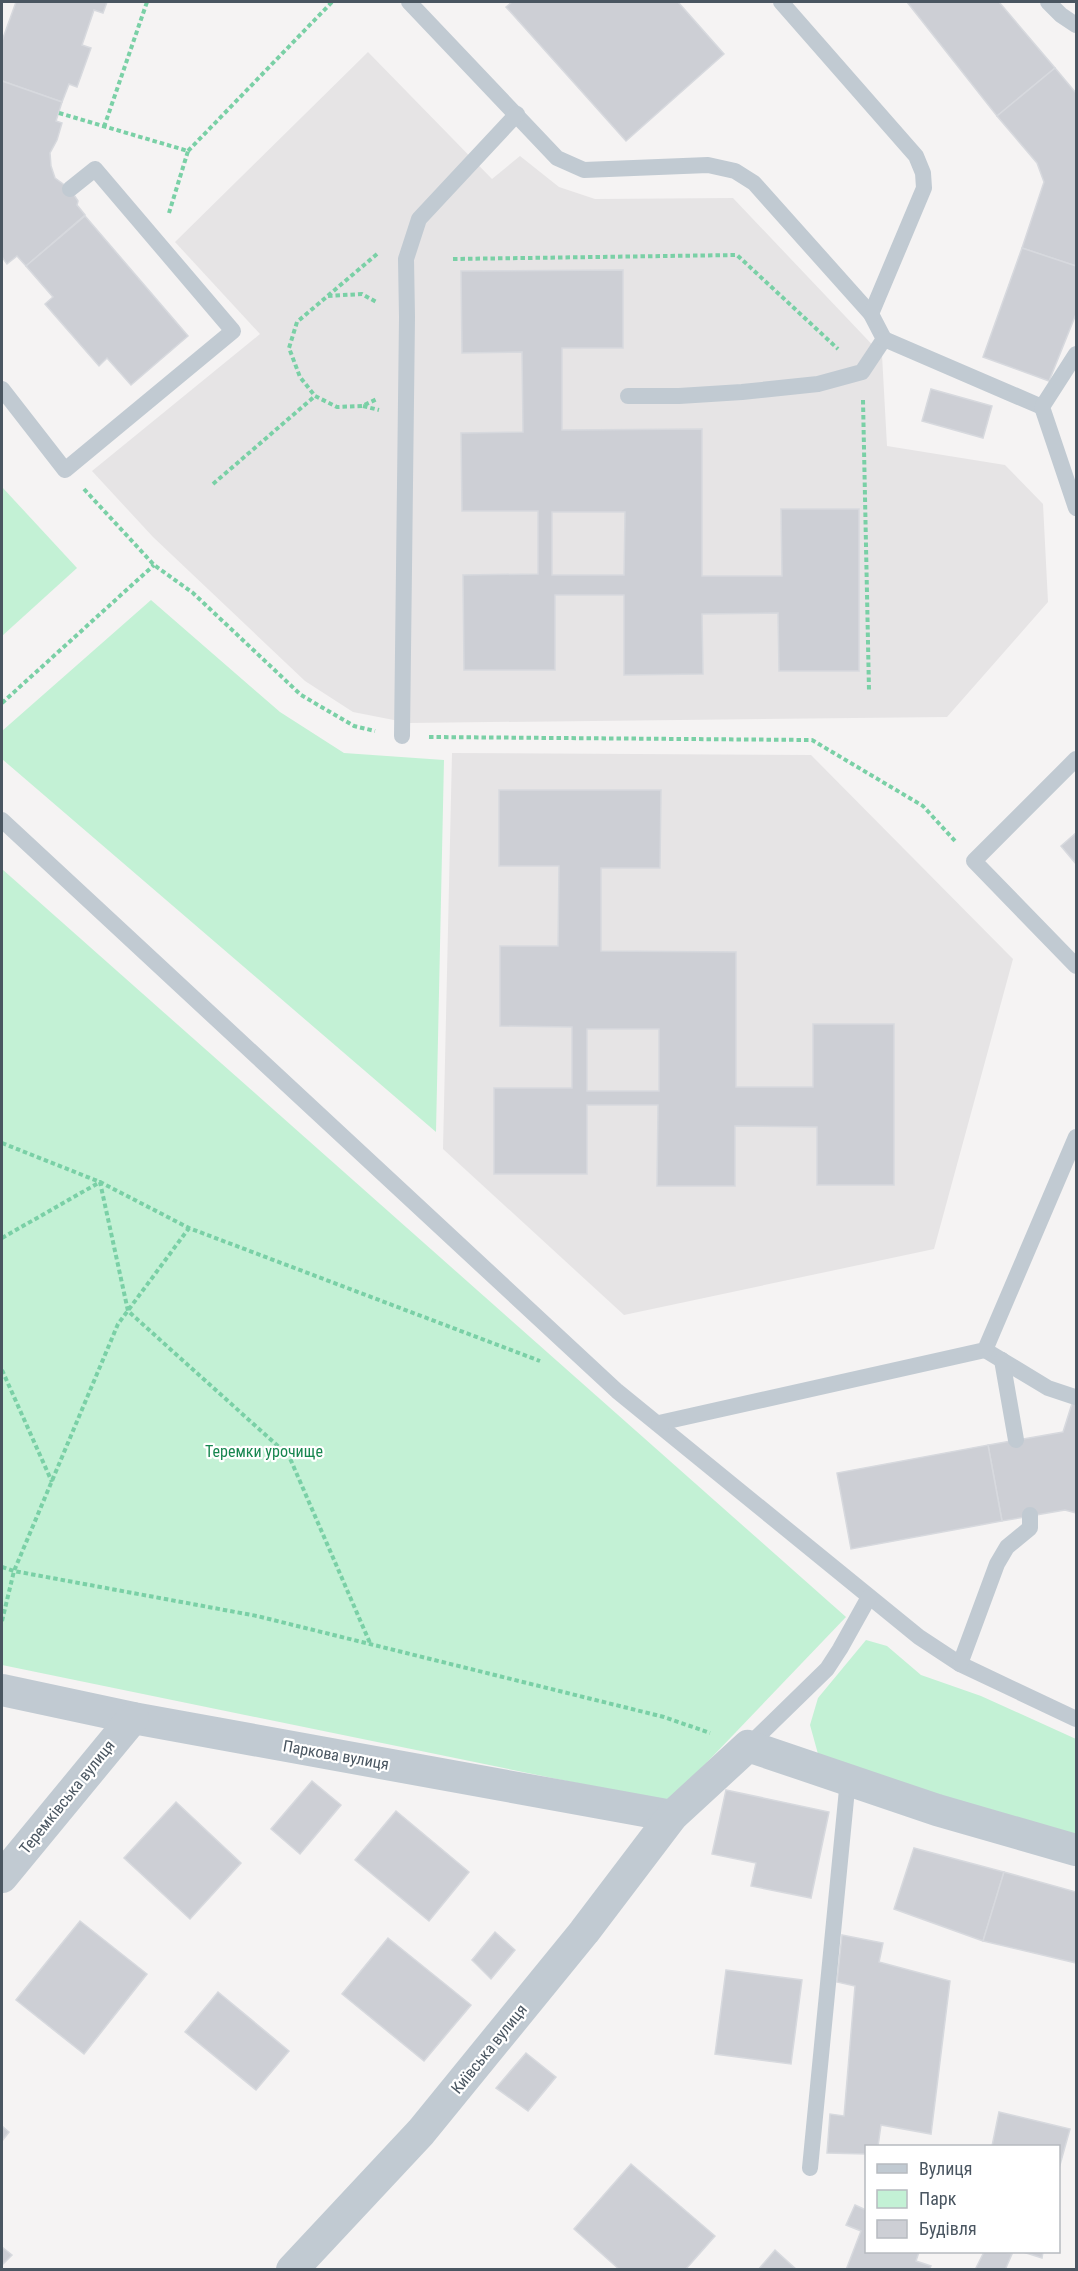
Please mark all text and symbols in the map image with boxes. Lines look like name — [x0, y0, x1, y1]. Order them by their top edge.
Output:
park label: Теремки урочище — [205, 1442, 323, 1461]
street label: Теремківська вулиця — [15, 1736, 119, 1858]
street label: Паркова вулиця — [282, 1736, 390, 1774]
street label: Київська вулиця — [447, 2000, 531, 2098]
legend — [865, 2145, 1060, 2253]
text: Вулиця — [919, 2158, 973, 2179]
text: Парк — [919, 2188, 957, 2209]
text: Будівля — [919, 2218, 977, 2239]

